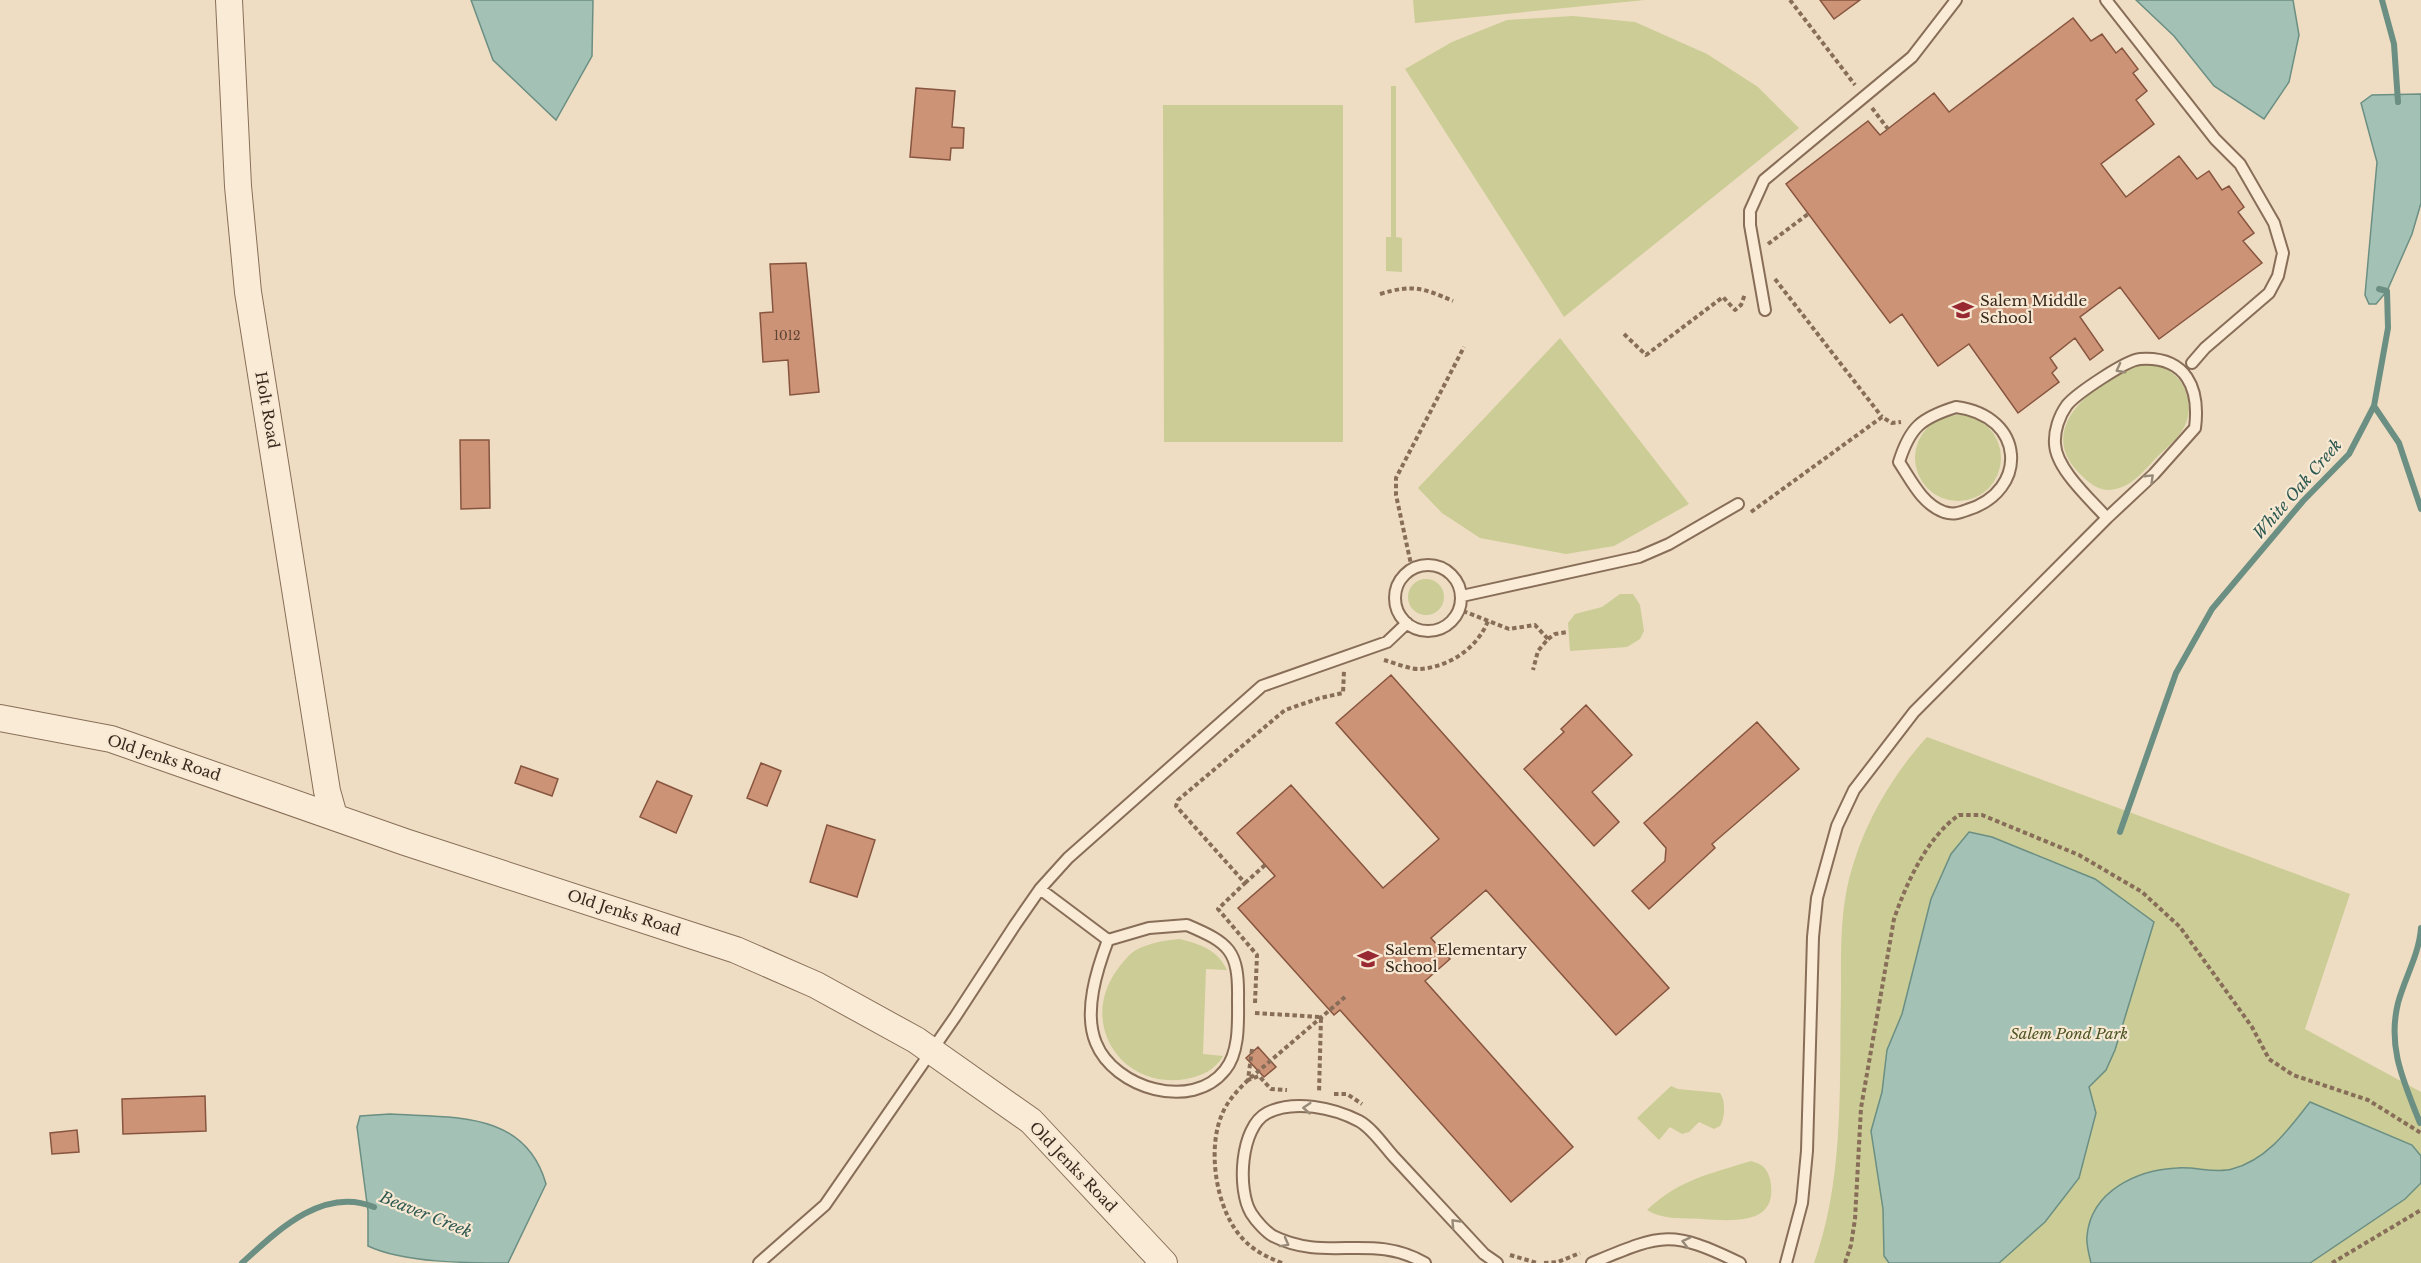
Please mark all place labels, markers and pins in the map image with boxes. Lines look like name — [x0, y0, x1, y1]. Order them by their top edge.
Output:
place label: Salem Middle School — [1980, 291, 2087, 327]
school or university icon: Salem Middle School — [1951, 298, 1975, 322]
place label: Salem Elementary School — [1385, 940, 1527, 976]
school or university icon: Salem Elementary School — [1356, 947, 1380, 971]

